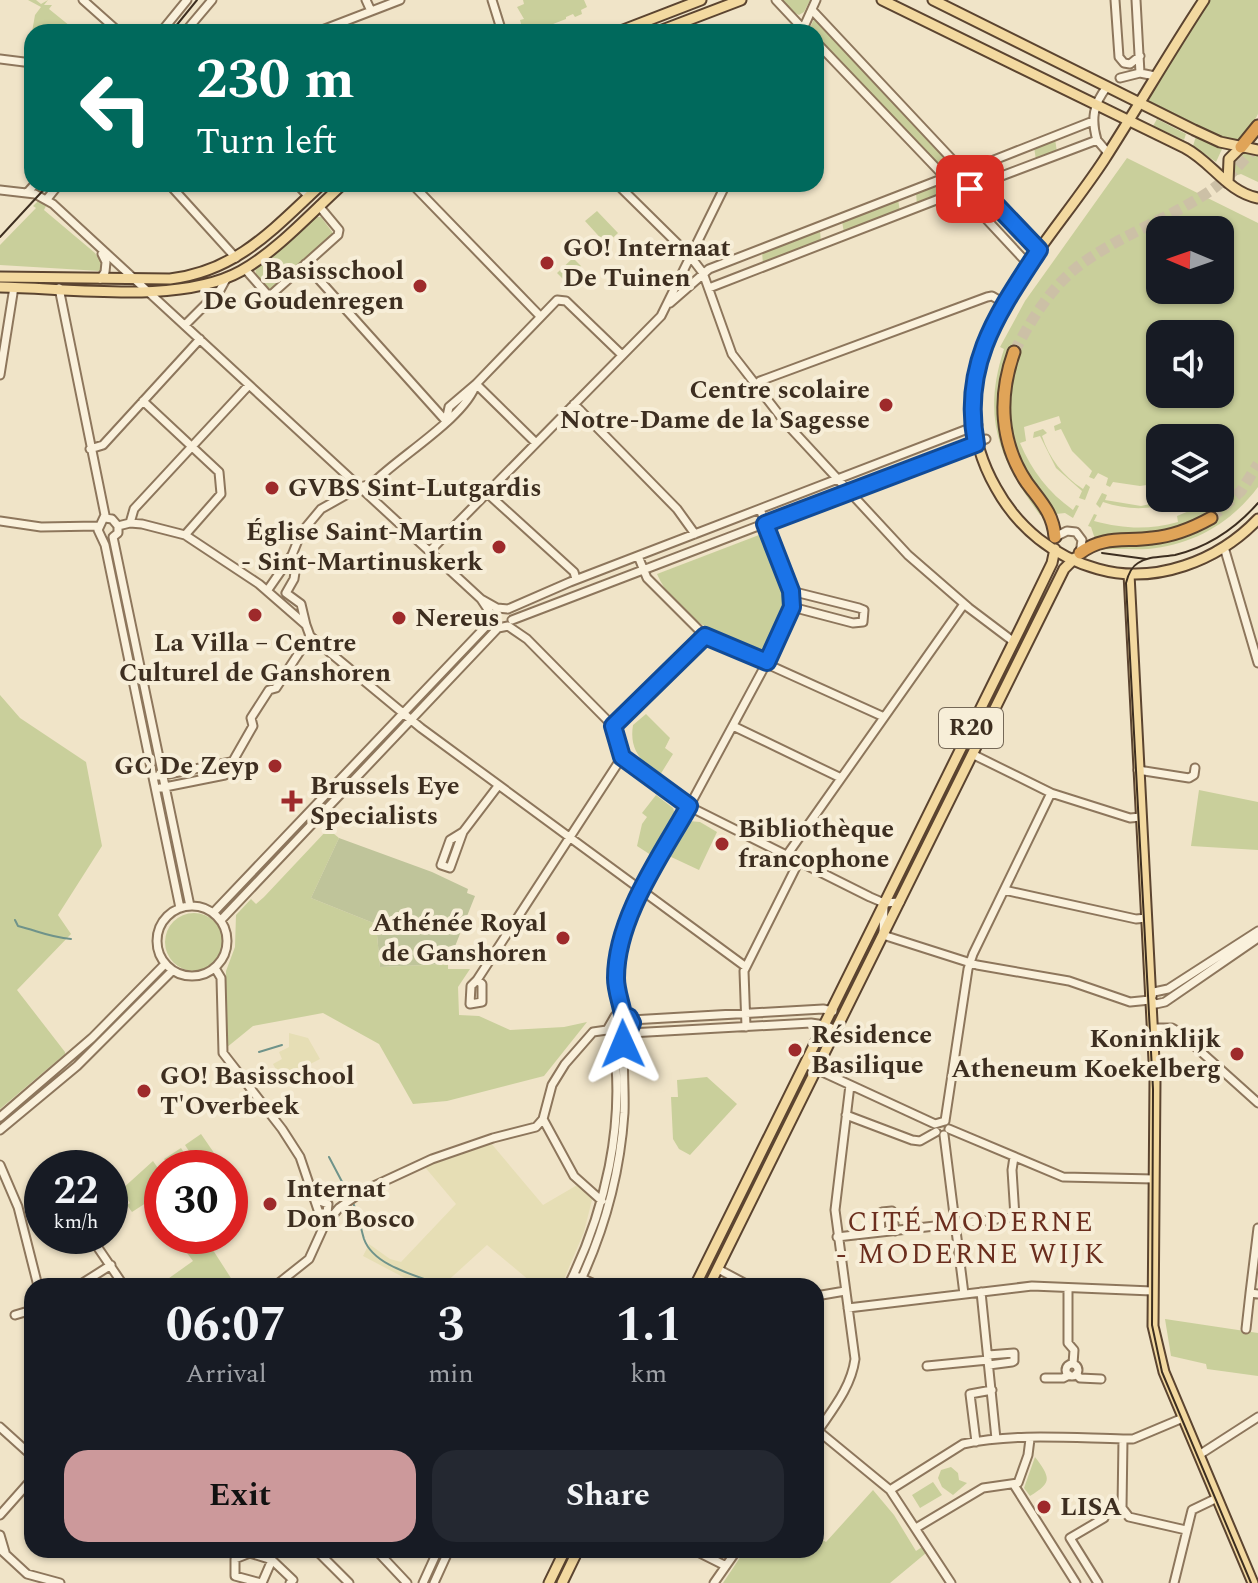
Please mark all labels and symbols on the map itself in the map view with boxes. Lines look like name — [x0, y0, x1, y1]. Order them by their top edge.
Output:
pin — [936, 155, 1004, 223]
north arrow — [1146, 216, 1234, 304]
place label: GO! Internaat De Tuinen — [563, 228, 731, 298]
place label: Basisschool De Goudenregen — [203, 251, 404, 321]
marker: GO! Internaat De Tuinen — [538, 254, 556, 272]
marker: Basisschool De Goudenregen — [411, 277, 429, 295]
place label: Centre scolaire Notre-Dame de la Sagesse — [560, 370, 870, 440]
marker: Centre scolaire Notre-Dame de la Sagesse — [877, 396, 895, 414]
place label: GVBS Sint-Lutgardis — [288, 468, 542, 508]
marker: GVBS Sint-Lutgardis — [263, 479, 281, 497]
place label: Église Saint-Martin - Sint-Martinuskerk — [241, 512, 483, 582]
marker: Église Saint-Martin - Sint-Martinuskerk — [490, 538, 508, 556]
place label: Nereus — [415, 598, 500, 638]
marker: La Villa – Centre Culturel de Ganshoren — [246, 606, 264, 624]
marker: Nereus — [390, 609, 408, 627]
place label: La Villa – Centre Culturel de Ganshoren — [119, 623, 391, 693]
road number: R20 — [939, 708, 1003, 748]
place label: GC De Zeyp — [114, 746, 259, 786]
marker: GC De Zeyp — [266, 757, 284, 775]
place label: Brussels Eye Specialists — [310, 766, 460, 836]
marker: Brussels Eye Specialists — [281, 790, 303, 812]
place label: Bibliothèque francophone — [738, 809, 894, 879]
marker: Bibliothèque francophone — [713, 835, 731, 853]
place label: Athénée Royal de Ganshoren — [373, 903, 547, 973]
marker: Athénée Royal de Ganshoren — [554, 929, 572, 947]
position arrow — [581, 1002, 665, 1086]
place label: Résidence Basilique — [811, 1015, 932, 1085]
place label: Koninklijk Atheneum Koekelberg — [951, 1019, 1221, 1089]
marker: Résidence Basilique — [786, 1041, 804, 1059]
marker: Koninklijk Atheneum Koekelberg — [1228, 1045, 1246, 1063]
place label: GO! Basisschool T'Overbeek — [160, 1056, 354, 1126]
marker: GO! Basisschool T'Overbeek — [135, 1082, 153, 1100]
speed limit sign: 30 — [144, 1150, 248, 1254]
place label: Internat Don Bosco — [286, 1169, 415, 1239]
marker: Internat Don Bosco — [261, 1195, 279, 1213]
district label: CITÉ MODERNE - MODERNE WIJK — [836, 1201, 1106, 1276]
place label: LISA — [1060, 1487, 1122, 1527]
marker: LISA — [1035, 1498, 1053, 1516]

